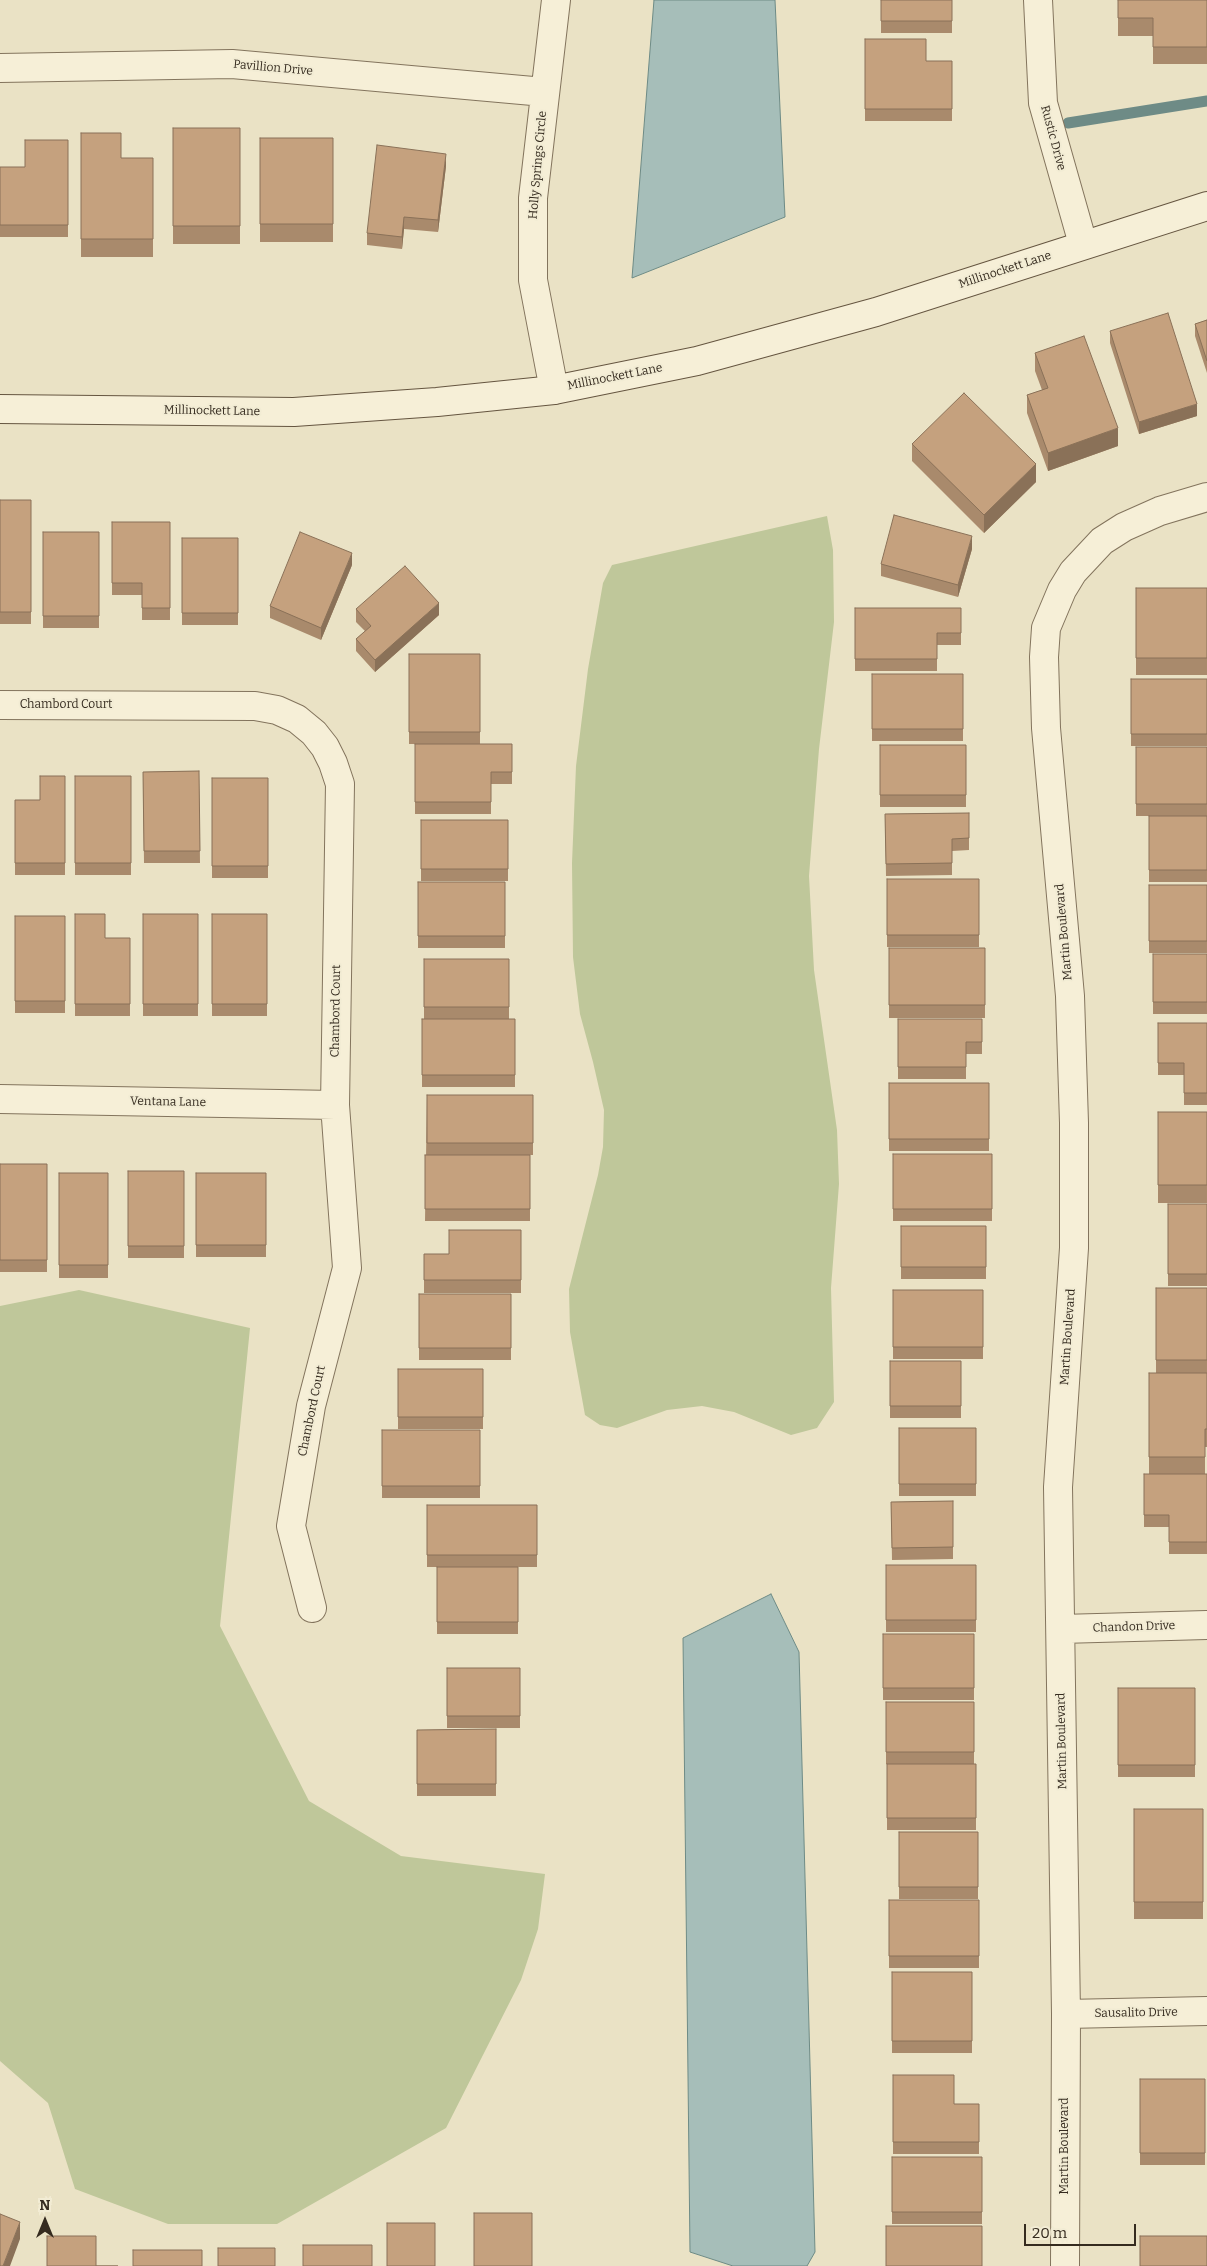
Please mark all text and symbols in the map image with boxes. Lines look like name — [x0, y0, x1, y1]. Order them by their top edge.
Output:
street label: Pavillion Drive — [233, 57, 313, 79]
street label: Rustic Drive — [1037, 104, 1069, 172]
street label: Holly Springs Circle — [526, 110, 550, 220]
street label: Millinockett Lane — [957, 248, 1053, 292]
street label: Millinockett Lane — [566, 361, 664, 393]
street label: Millinockett Lane — [164, 403, 260, 419]
street label: Chambord Court — [20, 698, 112, 712]
street label: Martin Boulevard — [1053, 883, 1075, 981]
street label: Chambord Court — [328, 965, 344, 1057]
street label: Ventana Lane — [130, 1094, 206, 1110]
street label: Martin Boulevard — [1057, 1288, 1079, 1386]
street label: Chambord Court — [295, 1364, 329, 1458]
street label: Chandon Drive — [1092, 1618, 1176, 1636]
street label: Martin Boulevard — [1054, 1692, 1070, 1790]
street label: Sausalito Drive — [1094, 2005, 1178, 2021]
street label: Martin Boulevard — [1058, 2098, 1072, 2194]
north arrow — [20, 2196, 70, 2246]
text: N — [40, 2197, 50, 2214]
scale bar — [1027, 2214, 1140, 2246]
text: 20 m — [1032, 2224, 1067, 2242]

